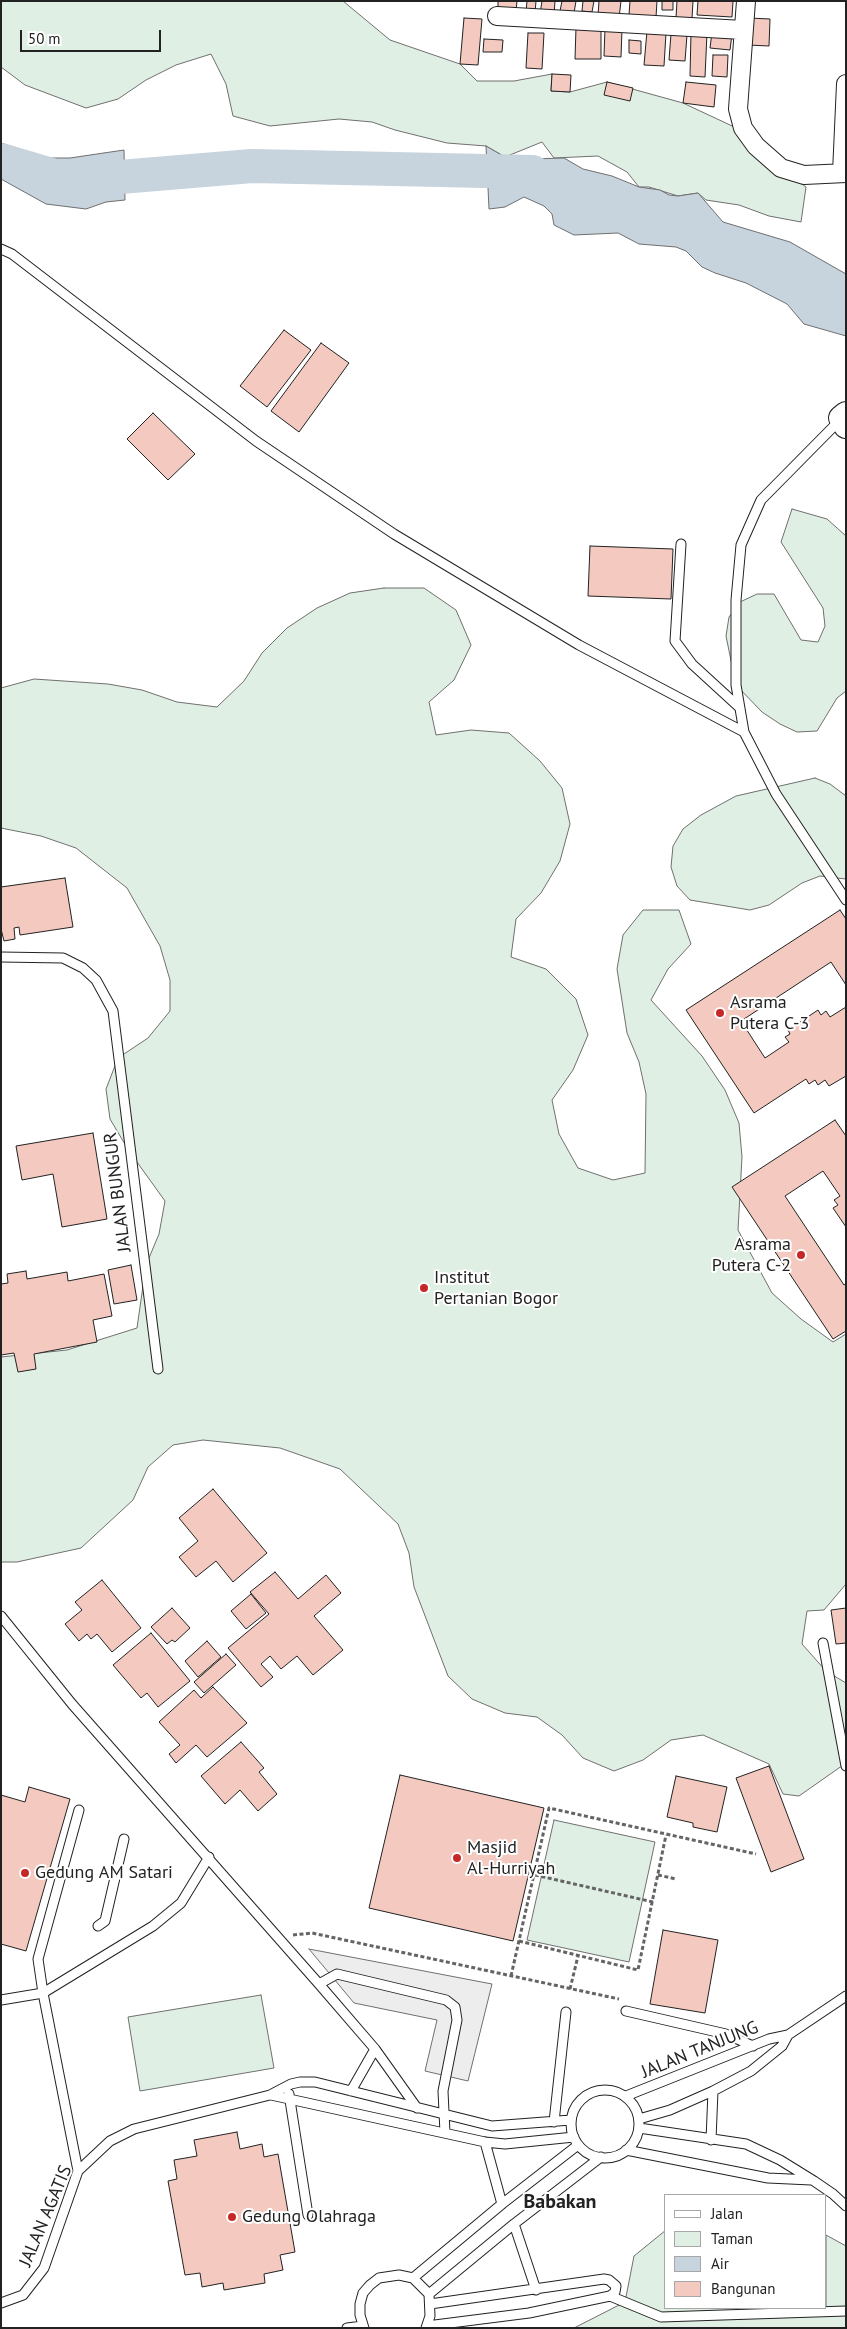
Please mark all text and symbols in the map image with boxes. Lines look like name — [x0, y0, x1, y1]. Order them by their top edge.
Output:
scale bar — [22, 20, 164, 52]
text: 50 m — [28, 29, 61, 48]
place label: Asrama Putera C-3 — [730, 992, 809, 1034]
marker: Asrama Putera C-3 — [714, 1007, 726, 1019]
street label: JALAN BUNGUR — [100, 1131, 136, 1253]
place label: Asrama Putera C-2 — [712, 1234, 791, 1276]
marker: Asrama Putera C-2 — [795, 1249, 807, 1261]
place label: Institut Pertanian Bogor — [434, 1267, 558, 1310]
marker: Institut Pertanian Bogor — [418, 1282, 430, 1294]
place label: Masjid Al-Hurriyah — [467, 1837, 555, 1880]
marker: Masjid Al-Hurriyah — [451, 1852, 463, 1864]
place label: Gedung AM Satari — [35, 1862, 173, 1884]
marker: Gedung AM Satari — [19, 1867, 31, 1879]
street label: JALAN TANJUNG — [638, 2017, 762, 2083]
street label: JALAN AGATIS — [15, 2162, 77, 2270]
district label: Babakan — [523, 2190, 597, 2214]
legend — [664, 2194, 827, 2309]
text: Jalan — [711, 2204, 743, 2223]
place label: Gedung Olahraga — [242, 2206, 376, 2228]
marker: Gedung Olahraga — [226, 2211, 238, 2223]
text: Taman — [711, 2229, 753, 2248]
text: Air — [711, 2254, 729, 2273]
text: Bangunan — [711, 2279, 775, 2298]

